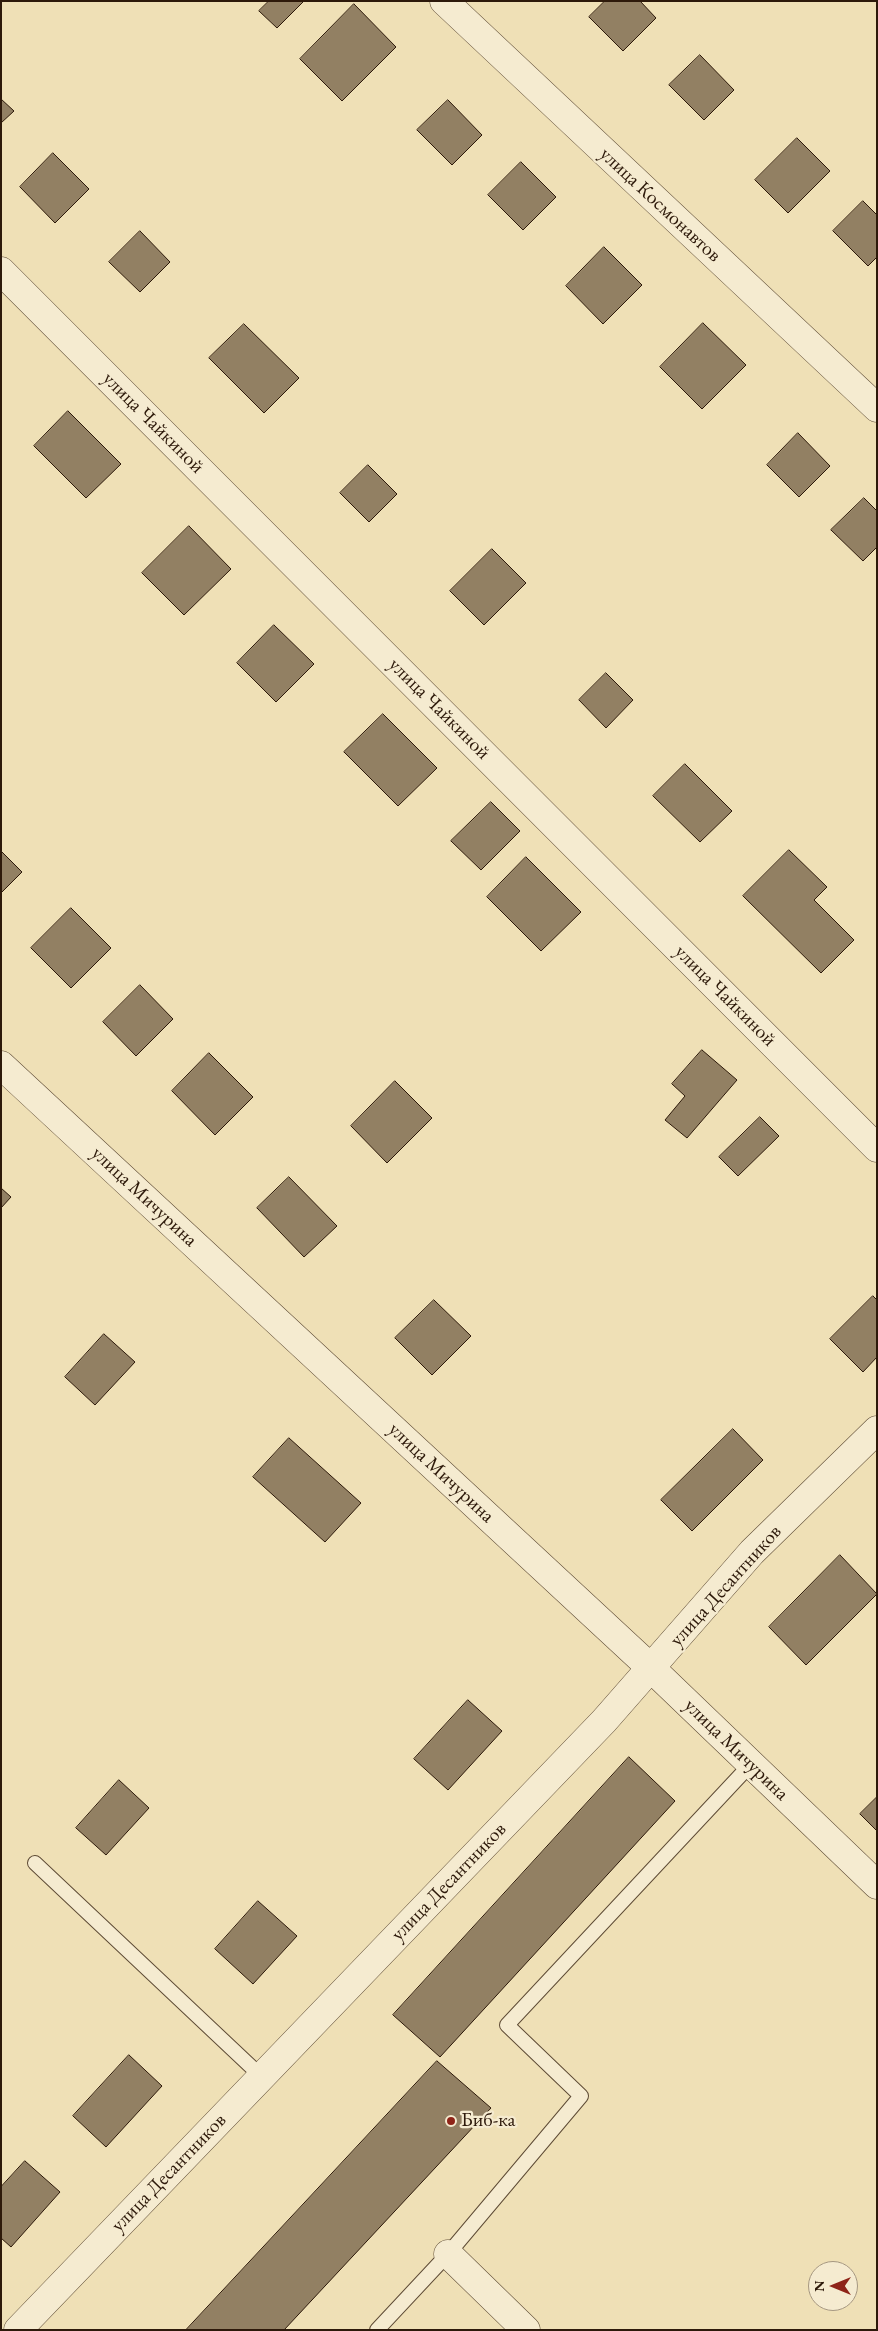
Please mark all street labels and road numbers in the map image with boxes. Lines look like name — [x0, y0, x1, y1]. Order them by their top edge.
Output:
street label: улица Космонавтов — [594, 143, 726, 267]
street label: улица Чайкиной — [97, 367, 209, 479]
street label: улица Чайкиной — [383, 653, 495, 765]
street label: улица Чайкиной — [669, 940, 781, 1052]
street label: улица Мичурина — [86, 1142, 202, 1252]
street label: улица Мичурина — [383, 1418, 499, 1528]
street label: улица Десантников — [665, 1520, 787, 1652]
street label: улица Мичурина — [679, 1694, 793, 1806]
street label: улица Десантников — [386, 1818, 512, 1946]
street label: улица Десантников — [106, 2109, 232, 2237]

